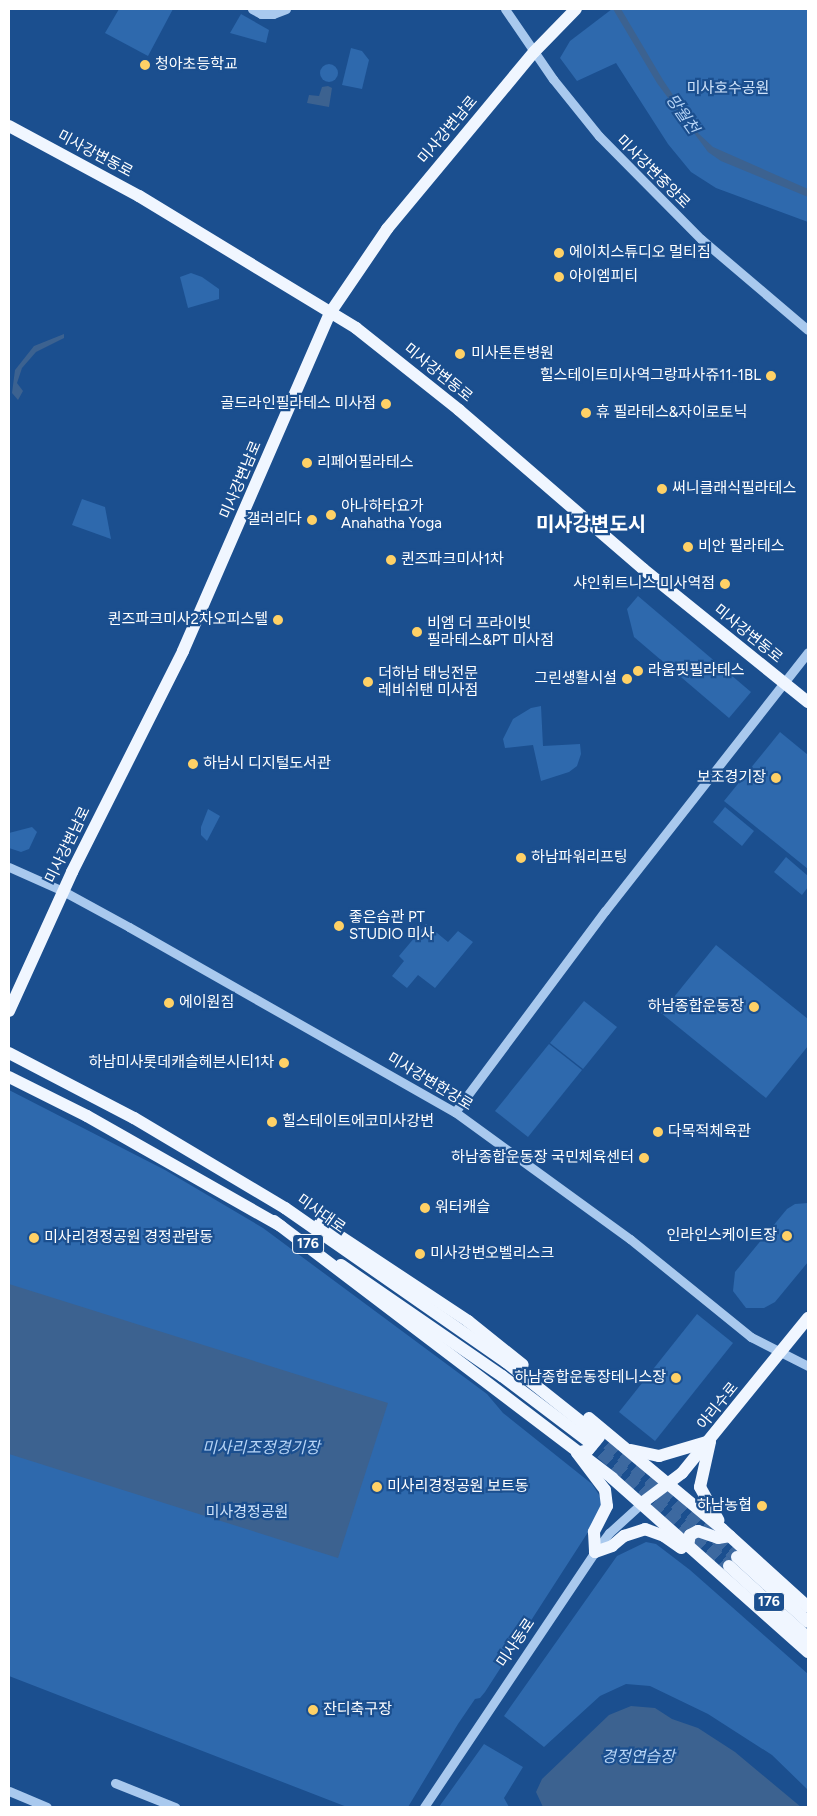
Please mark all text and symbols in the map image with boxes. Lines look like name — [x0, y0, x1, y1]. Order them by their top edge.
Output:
place label: 청아초등학교 — [155, 56, 238, 74]
marker: 청아초등학교 — [139, 59, 151, 71]
park label: 미사호수공원 — [687, 80, 769, 98]
water label: 망월천 — [661, 90, 703, 138]
street label: 미사강변남로 — [414, 93, 482, 167]
street label: 미사강변동로 — [54, 127, 136, 181]
street label: 미사강변중앙로 — [612, 131, 694, 213]
place label: 에이치스튜디오 멀티짐 — [569, 244, 711, 262]
marker: 에이치스튜디오 멀티짐 — [553, 247, 565, 259]
place label: 아이엠피티 — [569, 268, 638, 286]
marker: 아이엠피티 — [553, 271, 565, 283]
street label: 미사강변동로 — [400, 340, 476, 406]
place label: 미사튼튼병원 — [471, 345, 554, 363]
marker: 미사튼튼병원 — [453, 347, 467, 361]
place label: 힐스테이트미사역그랑파사쥬11-1BL — [540, 367, 761, 385]
marker: 힐스테이트미사역그랑파사쥬11-1BL — [765, 370, 777, 382]
place label: 골드라인필라테스 미사점 — [220, 395, 376, 413]
marker: 골드라인필라테스 미사점 — [380, 398, 392, 410]
place label: 휴 필라테스&자이로토닉 — [596, 404, 747, 422]
marker: 휴 필라테스&자이로토닉 — [580, 407, 592, 419]
street label: 미사강변남로 — [217, 438, 265, 522]
place label: 리페어필라테스 — [317, 454, 414, 472]
marker: 리페어필라테스 — [301, 457, 313, 469]
place label: 써니클래식필라테스 — [672, 480, 796, 498]
marker: 써니클래식필라테스 — [656, 483, 668, 495]
place label: 아나하타요가 Anahatha Yoga — [341, 497, 442, 532]
marker: 아나하타요가 Anahatha Yoga — [325, 509, 337, 521]
place label: 갤러리다 — [247, 511, 302, 529]
district label: 미사강변도시 — [536, 512, 646, 536]
marker: 갤러리다 — [306, 514, 318, 526]
place label: 비안 필라테스 — [698, 538, 785, 556]
marker: 비안 필라테스 — [682, 541, 694, 553]
place label: 퀸즈파크미사1차 — [401, 551, 504, 569]
marker: 퀸즈파크미사1차 — [385, 554, 397, 566]
place label: 샤인휘트니스 미사역점 — [573, 575, 715, 593]
marker: 샤인휘트니스 미사역점 — [719, 578, 731, 590]
street label: 미사강변동로 — [710, 601, 786, 667]
place label: 퀸즈파크미사2차오피스텔 — [108, 611, 268, 629]
marker: 퀸즈파크미사2차오피스텔 — [272, 614, 284, 626]
place label: 비엠 더 프라이빗 필라테스&PT 미사점 — [427, 614, 554, 649]
marker: 비엠 더 프라이빗 필라테스&PT 미사점 — [411, 626, 423, 638]
place label: 라움핏필라테스 — [648, 662, 745, 680]
place label: 더하남 태닝전문 레비쉬탠 미사점 — [378, 664, 478, 699]
marker: 라움핏필라테스 — [632, 665, 644, 677]
place label: 그린생활시설 — [534, 670, 617, 688]
marker: 그린생활시설 — [621, 673, 633, 685]
marker: 더하남 태닝전문 레비쉬탠 미사점 — [362, 676, 374, 688]
place label: 하남시 디지털도서관 — [203, 755, 331, 773]
marker: 하남시 디지털도서관 — [187, 758, 199, 770]
place label: 보조경기장 — [697, 769, 766, 787]
marker: 보조경기장 — [770, 772, 782, 784]
street label: 미사강변남로 — [42, 804, 94, 886]
place label: 하남파워리프팅 — [531, 849, 628, 867]
marker: 하남파워리프팅 — [515, 852, 527, 864]
place label: 좋은습관 PT STUDIO 미사 — [349, 908, 434, 943]
marker: 좋은습관 PT STUDIO 미사 — [333, 920, 345, 932]
place label: 에이원짐 — [179, 994, 234, 1012]
marker: 에이원짐 — [163, 997, 175, 1009]
place label: 하남종합운동장 — [647, 998, 744, 1016]
marker: 하남종합운동장 — [748, 1001, 760, 1013]
street label: 미사강변한강로 — [384, 1049, 476, 1115]
place label: 하남미사롯데캐슬헤븐시티1차 — [88, 1054, 274, 1072]
marker: 하남미사롯데캐슬헤븐시티1차 — [278, 1057, 290, 1069]
place label: 힐스테이트에코미사강변 — [282, 1113, 434, 1131]
marker: 힐스테이트에코미사강변 — [266, 1116, 278, 1128]
place label: 다목적체육관 — [668, 1123, 751, 1141]
marker: 다목적체육관 — [652, 1126, 664, 1138]
place label: 하남종합운동장 국민체육센터 — [451, 1149, 634, 1167]
marker: 하남종합운동장 국민체육센터 — [638, 1152, 650, 1164]
street label: 미사대로 — [293, 1191, 349, 1237]
place label: 워터캐슬 — [435, 1199, 490, 1217]
marker: 워터캐슬 — [419, 1202, 431, 1214]
place label: 인라인스케이트장 — [667, 1227, 777, 1245]
place label: 미사리경정공원 경정관람동 — [44, 1229, 213, 1247]
marker: 인라인스케이트장 — [781, 1230, 793, 1242]
marker: 미사리경정공원 경정관람동 — [28, 1232, 40, 1244]
road number: 176 — [292, 1232, 324, 1256]
place label: 미사강변오벨리스크 — [430, 1245, 554, 1263]
marker: 미사강변오벨리스크 — [414, 1248, 426, 1260]
place label: 하남종합운동장테니스장 — [514, 1369, 666, 1387]
marker: 하남종합운동장테니스장 — [670, 1372, 682, 1384]
street label: 아리수로 — [694, 1379, 742, 1433]
water label: 미사리조정경기장 — [202, 1438, 320, 1458]
place label: 미사리경정공원 보트동 — [387, 1478, 529, 1496]
marker: 미사리경정공원 보트동 — [371, 1481, 383, 1493]
place label: 하남농협 — [697, 1497, 752, 1515]
marker: 하남농협 — [756, 1500, 768, 1512]
park label: 미사경정공원 — [206, 1504, 288, 1522]
road number: 176 — [753, 1590, 785, 1614]
street label: 미사동로 — [493, 1615, 539, 1671]
place label: 잔디축구장 — [323, 1701, 392, 1719]
marker: 잔디축구장 — [307, 1704, 319, 1716]
water label: 경정연습장 — [601, 1747, 675, 1767]

